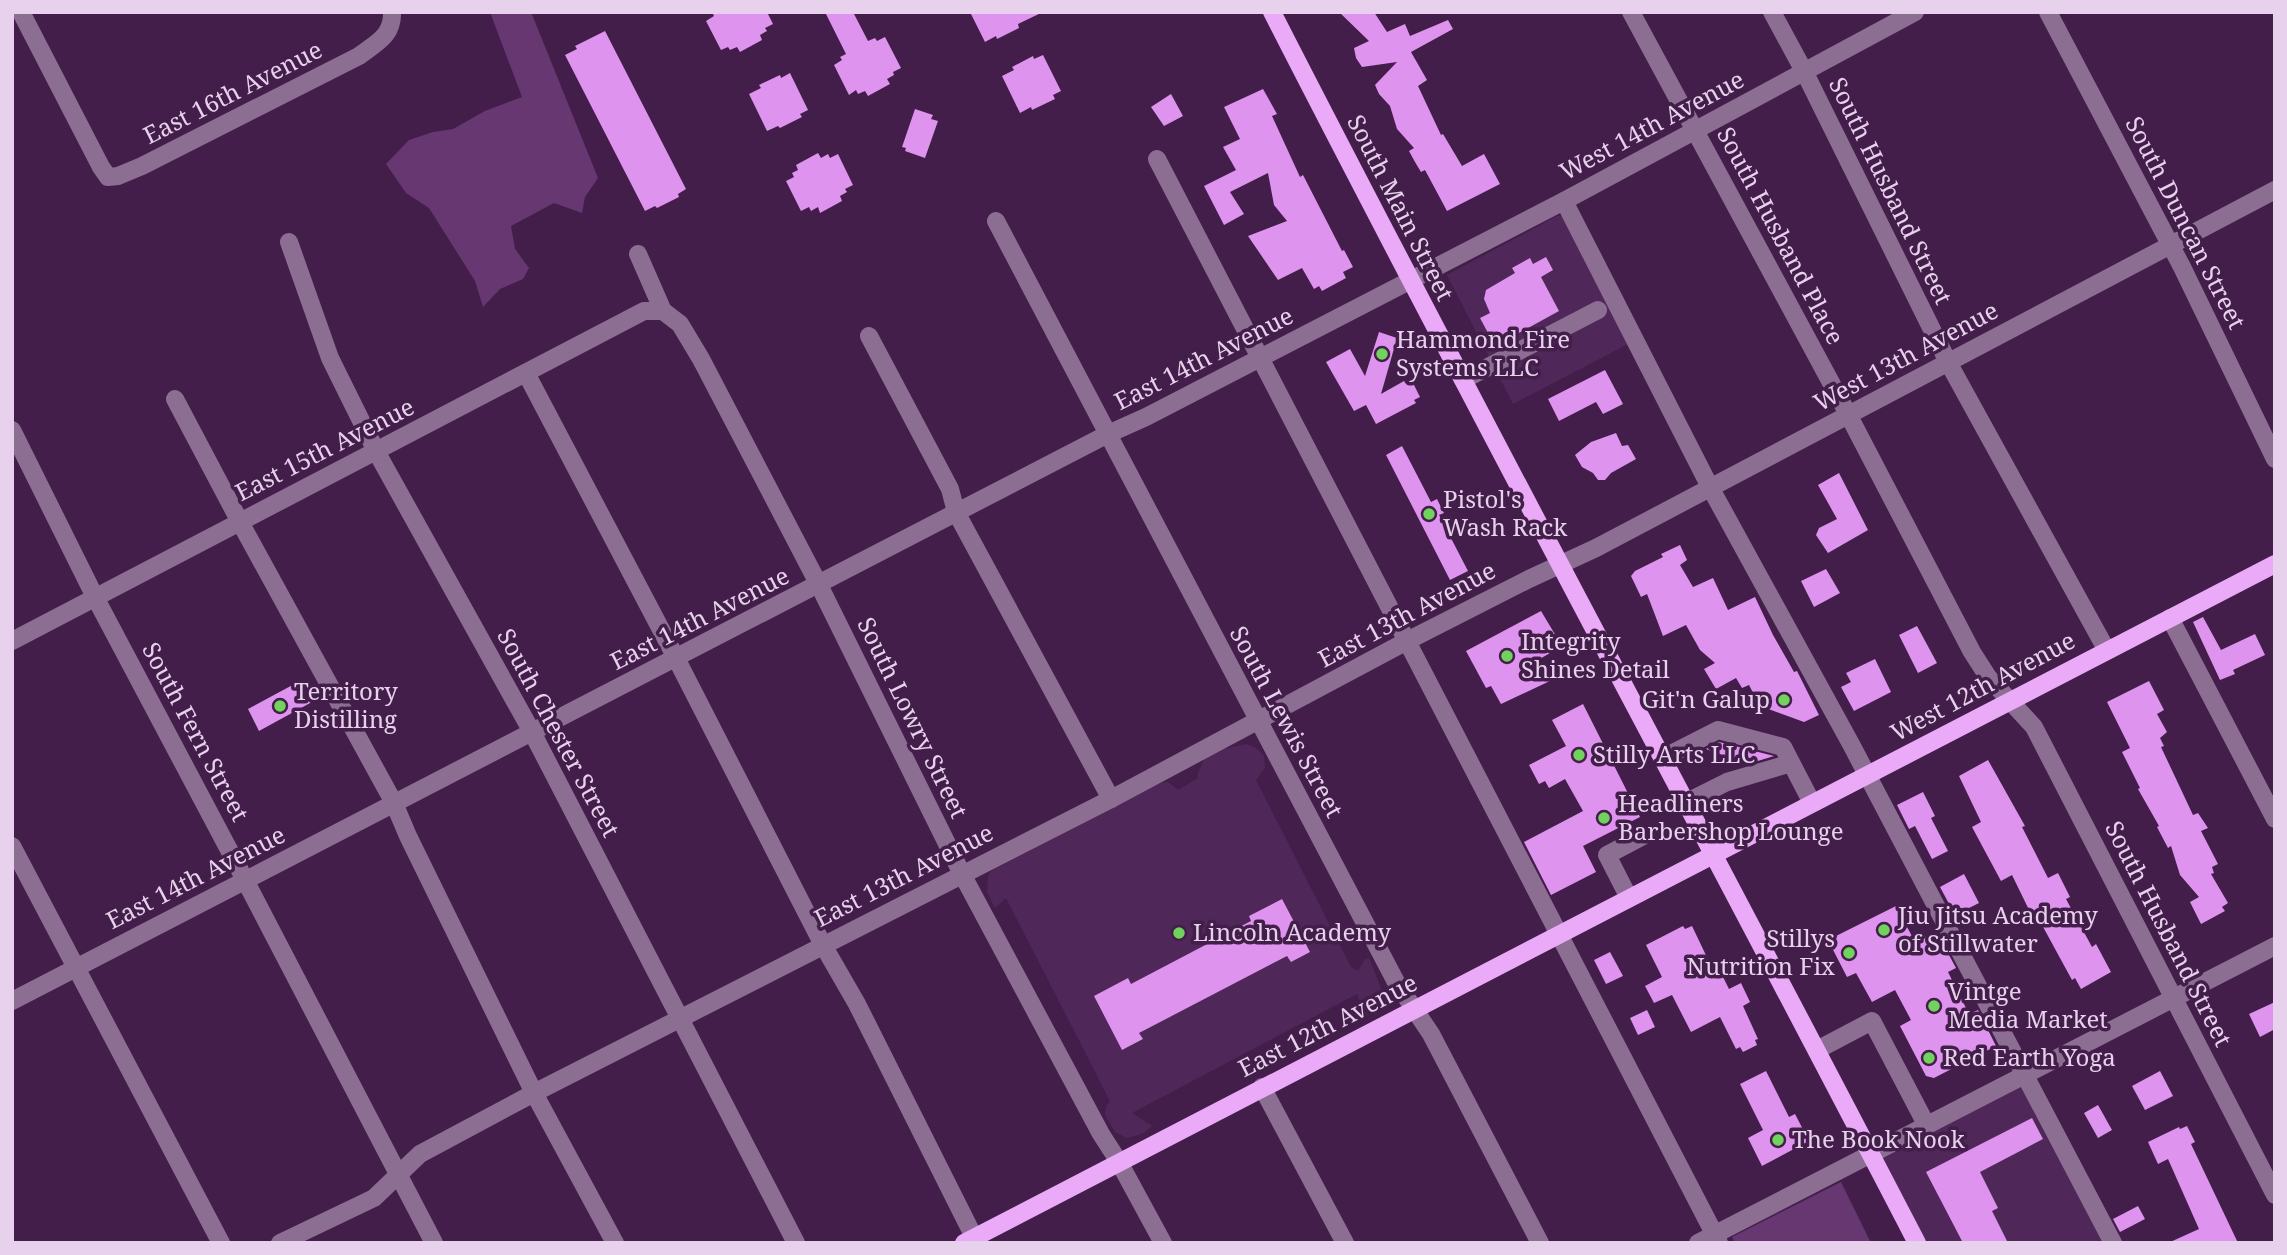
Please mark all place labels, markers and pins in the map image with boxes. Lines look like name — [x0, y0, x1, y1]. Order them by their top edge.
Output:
place label: Hammond Fire Systems LLC — [1396, 322, 1570, 383]
marker: Hammond Fire Systems LLC — [1374, 346, 1390, 362]
place label: Pistol's Wash Rack — [1443, 482, 1568, 543]
marker: Pistol's Wash Rack — [1421, 506, 1437, 522]
place label: Integrity Shines Detail — [1521, 624, 1670, 685]
marker: Integrity Shines Detail — [1499, 648, 1515, 664]
place label: Territory Distilling — [294, 674, 398, 735]
place label: Git'n Galup — [1642, 682, 1770, 715]
marker: Git'n Galup — [1776, 692, 1792, 708]
marker: Territory Distilling — [272, 698, 288, 714]
place label: Stilly Arts LLC — [1593, 737, 1755, 770]
marker: Stilly Arts LLC — [1571, 747, 1587, 763]
place label: Headliners Barbershop Lounge — [1618, 786, 1844, 847]
marker: Headliners Barbershop Lounge — [1596, 810, 1612, 826]
place label: Jiu Jitsu Academy of Stillwater — [1897, 898, 2098, 959]
place label: Lincoln Academy — [1193, 915, 1391, 948]
place label: Stillys Nutrition Fix — [1687, 921, 1835, 982]
marker: Jiu Jitsu Academy of Stillwater — [1876, 922, 1892, 938]
marker: Lincoln Academy — [1171, 925, 1187, 941]
marker: Stillys Nutrition Fix — [1841, 945, 1857, 961]
place label: Vintge Media Market — [1948, 974, 2108, 1035]
marker: Vintge Media Market — [1926, 998, 1942, 1014]
place label: Red Earth Yoga — [1943, 1040, 2116, 1073]
marker: Red Earth Yoga — [1921, 1050, 1937, 1066]
place label: The Book Nook — [1792, 1122, 1966, 1155]
marker: The Book Nook — [1770, 1132, 1786, 1148]

